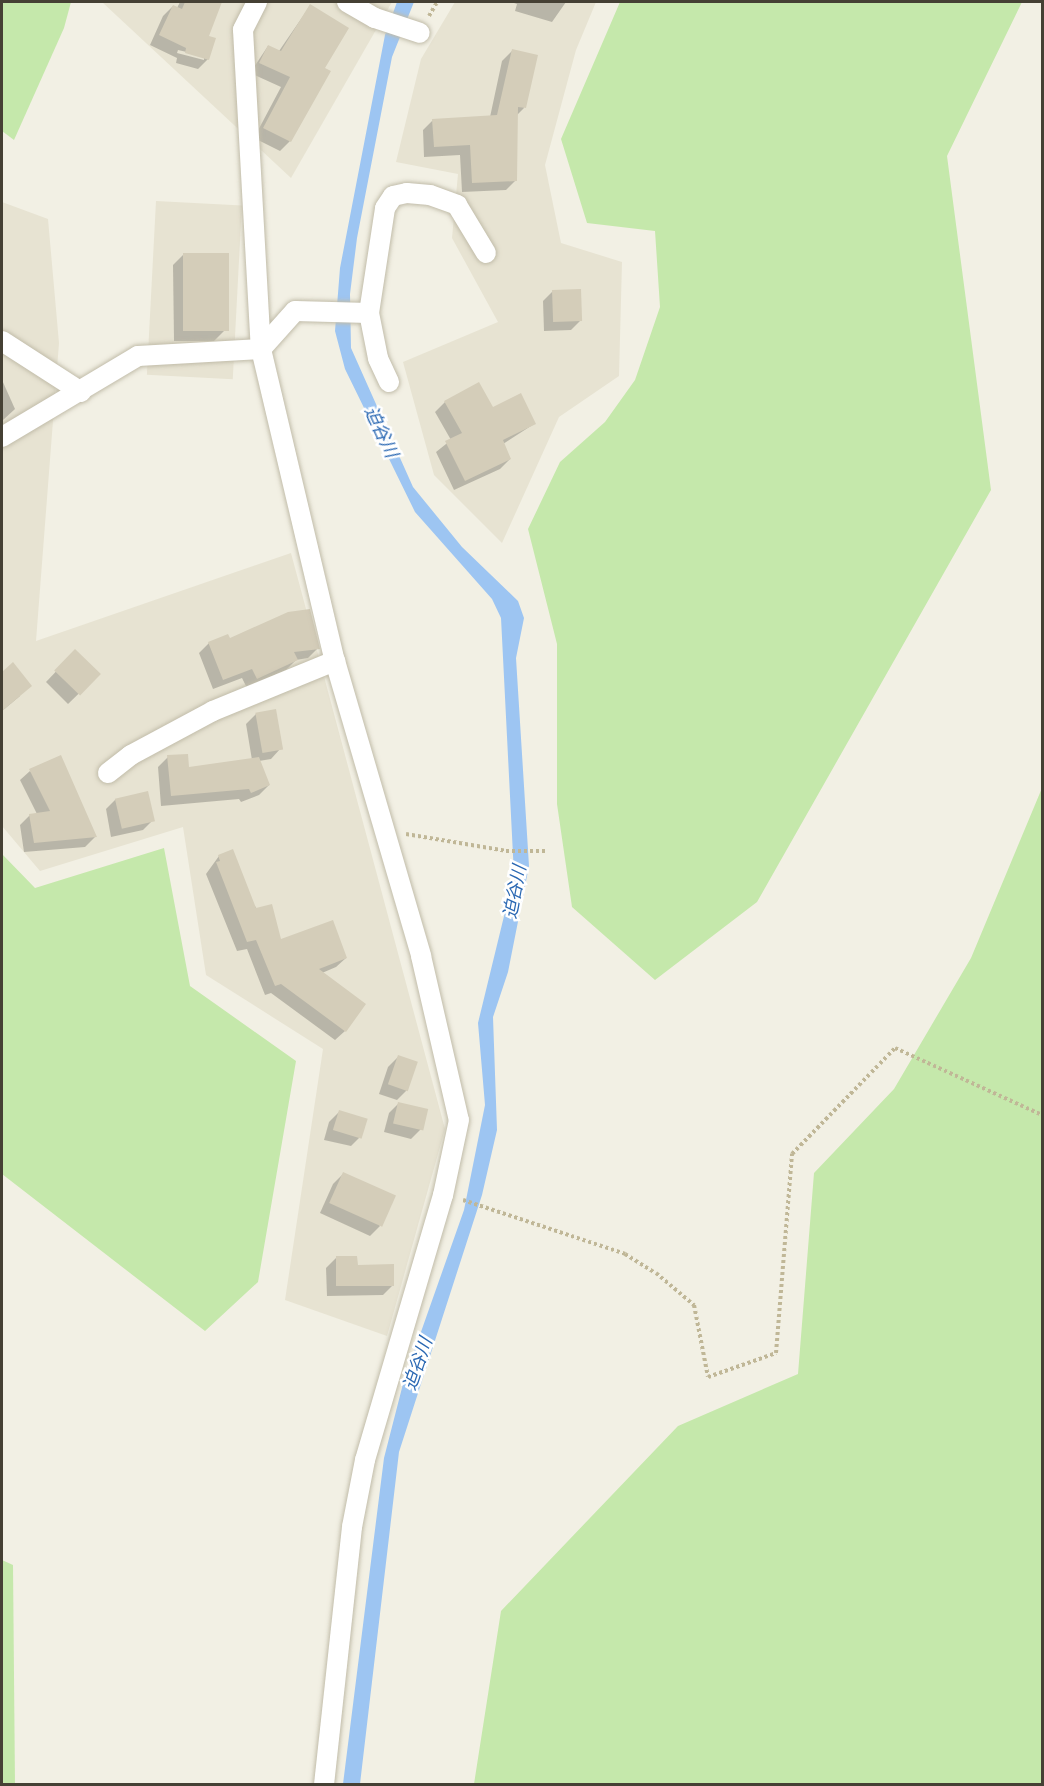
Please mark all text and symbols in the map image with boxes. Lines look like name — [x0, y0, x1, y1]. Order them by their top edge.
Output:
water label: 迫谷川 — [360, 403, 402, 461]
water label: 迫谷川 — [499, 863, 531, 921]
water label: 迫谷川 — [399, 1335, 437, 1393]

